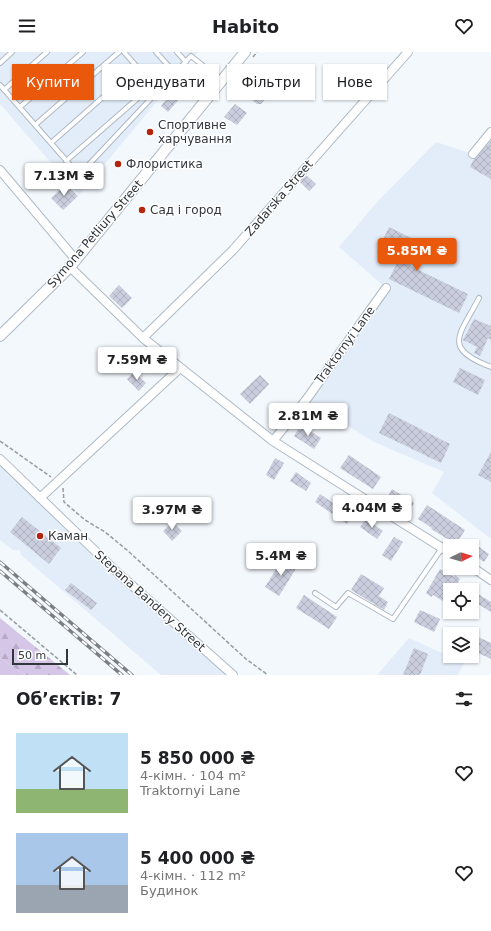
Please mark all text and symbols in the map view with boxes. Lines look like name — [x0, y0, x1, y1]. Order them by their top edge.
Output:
icon: menu — [16, 15, 38, 37]
icon: heart — [453, 15, 475, 37]
text: Habito — [212, 16, 279, 37]
chip: Купити — [12, 64, 94, 100]
chip: Орендувати — [102, 64, 219, 100]
chip: Фільтри — [227, 64, 315, 100]
chip: Нове — [323, 64, 387, 100]
place label: Спортивне харчування — [158, 118, 232, 146]
marker: Спортивне харчування — [145, 127, 155, 137]
place label: Флористика — [126, 157, 203, 171]
street label: Zadarska Street — [242, 157, 316, 239]
marker: Флористика — [113, 159, 123, 169]
pin: 7.13M ₴ — [27, 163, 101, 197]
text: 7.13M ₴ — [34, 168, 94, 183]
street label: Symona Petliury Street — [44, 177, 146, 291]
place label: Сад і город — [150, 203, 222, 217]
marker: Сад і город — [137, 205, 147, 215]
pin: 5.85M ₴ — [380, 238, 454, 272]
text: 5.85M ₴ — [387, 243, 447, 258]
street label: Traktornyi Lane — [312, 303, 378, 387]
pin: 7.59M ₴ — [100, 347, 174, 381]
text: 7.59M ₴ — [107, 352, 167, 367]
pin: 2.81M ₴ — [271, 403, 345, 437]
text: 2.81M ₴ — [278, 408, 338, 423]
pin: 4.04M ₴ — [335, 495, 409, 529]
pin: 3.97M ₴ — [135, 497, 209, 531]
text: 4.04M ₴ — [342, 500, 402, 515]
text: 3.97M ₴ — [142, 502, 202, 517]
place label: Каман — [48, 529, 88, 543]
marker: Каман — [35, 531, 45, 541]
north arrow — [443, 539, 479, 575]
map controls — [443, 539, 479, 663]
pin: 5.4M ₴ — [248, 543, 314, 577]
street label: Stepana Bandery Street — [92, 548, 208, 655]
text: 5.4M ₴ — [255, 548, 307, 563]
button: locate — [443, 583, 479, 619]
button: layers — [443, 627, 479, 663]
scale bar — [12, 647, 68, 666]
text: 50 m — [18, 649, 46, 662]
icon: filters — [453, 688, 475, 710]
text: Об’єктів: 7 — [16, 689, 121, 709]
text: 5 850 000 ₴ — [140, 748, 255, 768]
icon: home — [48, 749, 96, 797]
icon: heart — [453, 762, 475, 784]
text: 4-кімн. · 104 m² — [140, 768, 246, 783]
text: Traktornyi Lane — [140, 783, 240, 798]
text: 5 400 000 ₴ — [140, 848, 255, 868]
icon: home — [48, 849, 96, 897]
icon: heart — [453, 862, 475, 884]
text: 4-кімн. · 112 m² — [140, 868, 246, 883]
text: Будинок — [140, 883, 198, 898]

